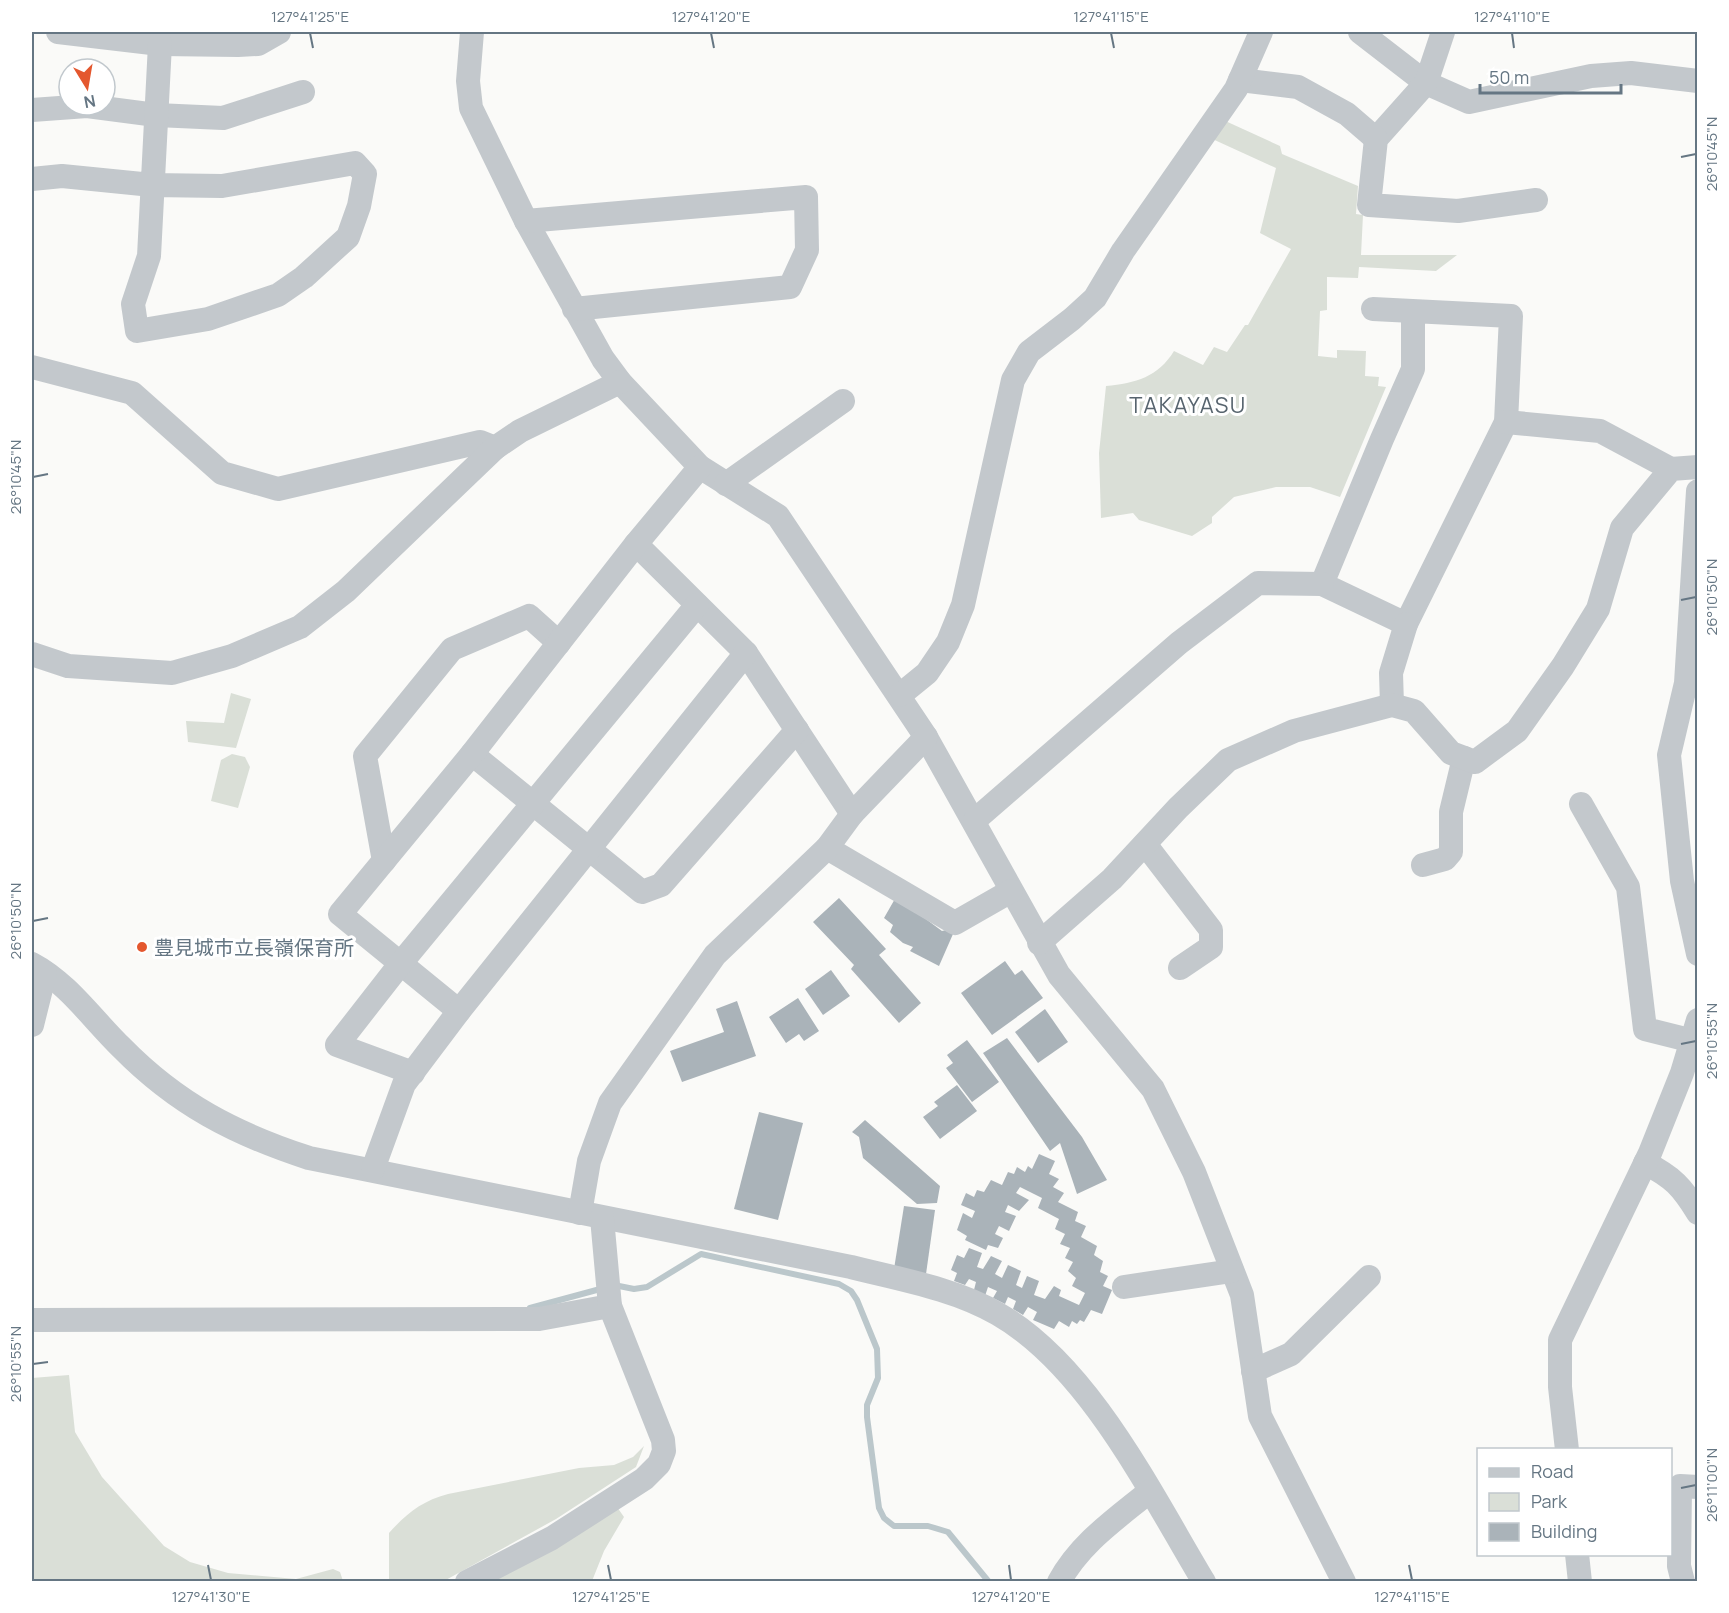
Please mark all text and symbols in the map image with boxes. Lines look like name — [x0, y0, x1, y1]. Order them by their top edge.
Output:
text: 127°41'25"E — [271, 6, 349, 27]
text: 127°41'20"E — [672, 6, 750, 27]
text: 127°41'15"E — [1073, 6, 1149, 27]
text: 127°41'10"E — [1474, 6, 1550, 27]
north arrow — [57, 57, 117, 117]
scale bar — [1480, 57, 1621, 95]
text: 50 m — [1489, 65, 1529, 89]
text: N — [82, 90, 98, 114]
text: 26°10'45"N — [1701, 117, 1722, 191]
district label: TAKAYASU — [1129, 390, 1247, 420]
text: 26°10'45"N — [5, 440, 26, 514]
text: 26°10'50"N — [1701, 559, 1722, 635]
text: 26°10'50"N — [5, 883, 26, 959]
place label: 豊見城市立長嶺保育所 — [154, 934, 354, 961]
marker: 豊見城市立長嶺保育所 — [135, 940, 149, 954]
text: 26°10'55"N — [1701, 1003, 1722, 1079]
text: 26°10'55"N — [5, 1326, 26, 1402]
legend — [1477, 1448, 1672, 1556]
text: 26°11'00"N — [1701, 1448, 1722, 1522]
text: Road — [1531, 1459, 1574, 1483]
text: Park — [1531, 1489, 1568, 1513]
text: Building — [1531, 1519, 1597, 1543]
text: 127°41'30"E — [172, 1586, 250, 1607]
text: 127°41'25"E — [572, 1586, 650, 1607]
text: 127°41'20"E — [972, 1586, 1050, 1607]
text: 127°41'15"E — [1374, 1586, 1450, 1607]

